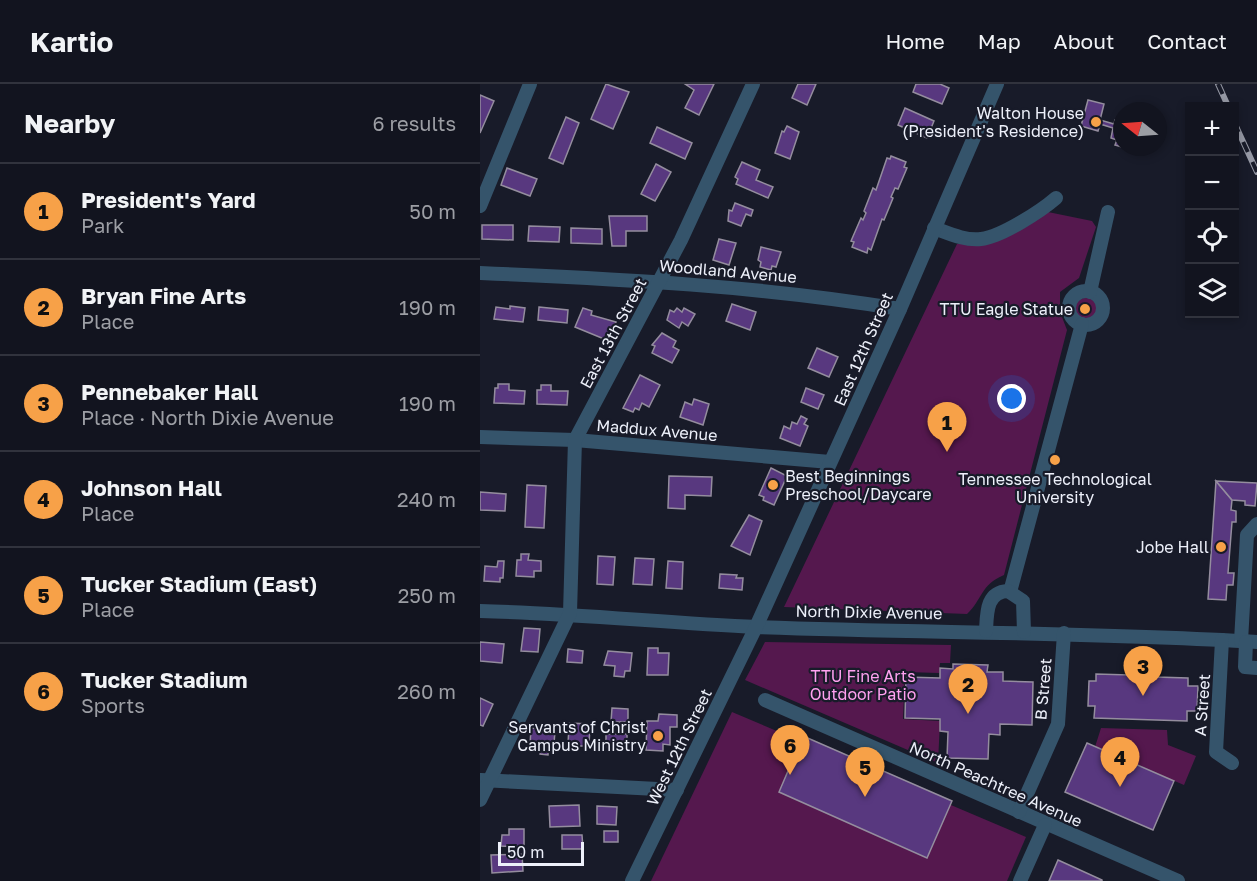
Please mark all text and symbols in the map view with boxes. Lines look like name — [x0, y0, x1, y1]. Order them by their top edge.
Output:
text: Kartio — [30, 25, 113, 58]
text: Home — [885, 28, 945, 54]
text: Map — [978, 28, 1021, 54]
text: About — [1054, 28, 1114, 54]
text: Contact — [1147, 28, 1227, 54]
north arrow — [1113, 102, 1167, 156]
map controls — [1185, 102, 1239, 318]
button: + — [1185, 102, 1239, 156]
place label: Walton House (President's Residence) — [902, 103, 1084, 141]
text: Nearby — [24, 108, 115, 139]
text: 6 results — [372, 111, 456, 135]
marker: Walton House (President's Residence) — [1089, 115, 1103, 129]
button: − — [1185, 156, 1239, 210]
text: President's Yard — [81, 186, 255, 213]
text: 1 — [38, 199, 49, 223]
text: 50 m — [409, 199, 456, 223]
button: locate — [1185, 210, 1239, 264]
text: Park — [81, 213, 124, 237]
street label: Woodland Avenue — [658, 255, 798, 287]
button: layers — [1185, 264, 1239, 318]
street label: East 13th Street — [575, 274, 651, 392]
text: Bryan Fine Arts — [81, 282, 246, 309]
street label: East 12th Street — [829, 289, 897, 409]
text: 2 — [37, 295, 50, 319]
text: 190 m — [399, 295, 456, 319]
place label: TTU Eagle Statue — [940, 299, 1073, 319]
marker: TTU Eagle Statue — [1078, 302, 1092, 316]
text: Place — [81, 309, 134, 333]
text: Pennebaker Hall — [81, 378, 258, 405]
your location — [997, 384, 1026, 413]
text: 3 — [37, 391, 50, 415]
text: 190 m — [399, 391, 456, 415]
pin: 1 — [928, 402, 966, 452]
text: Place · North Dixie Avenue — [81, 405, 334, 429]
street label: Maddux Avenue — [596, 415, 718, 445]
marker: Tennessee Technological University — [1048, 453, 1062, 467]
place label: Best Beginnings Preschool/Daycare — [785, 466, 932, 504]
place label: Tennessee Technological University — [958, 469, 1152, 507]
text: Johnson Hall — [81, 474, 222, 501]
marker: Best Beginnings Preschool/Daycare — [766, 478, 780, 492]
text: 4 — [37, 487, 50, 511]
text: 240 m — [397, 487, 456, 511]
text: Place — [81, 501, 134, 525]
place label: Jobe Hall — [1136, 537, 1209, 557]
marker: Jobe Hall — [1214, 540, 1228, 554]
text: Tucker Stadium (East) — [81, 570, 317, 597]
text: 5 — [37, 583, 50, 607]
text: 250 m — [398, 583, 456, 607]
text: Place — [81, 597, 134, 621]
street label: North Dixie Avenue — [795, 601, 943, 623]
pin: 3 — [1124, 646, 1162, 696]
street label: B Street — [1030, 657, 1056, 721]
pin: 2 — [948, 664, 988, 714]
text: Tucker Stadium — [81, 666, 248, 693]
park label: TTU Fine Arts Outdoor Patio — [810, 666, 916, 704]
street label: A Street — [1190, 673, 1214, 737]
text: 6 — [37, 679, 50, 703]
text: 260 m — [397, 679, 456, 703]
street label: West 12th Street — [642, 685, 716, 809]
text: Sports — [81, 693, 145, 717]
place label: Servants of Christ Campus Ministry — [508, 717, 646, 755]
pin: 6 — [770, 726, 810, 775]
marker: Servants of Christ Campus Ministry — [651, 729, 665, 743]
street label: North Peachtree Avenue — [906, 737, 1086, 831]
pin: 4 — [1100, 738, 1140, 787]
pin: 5 — [846, 748, 884, 797]
scale bar — [498, 839, 584, 866]
text: 50 m — [507, 842, 544, 862]

